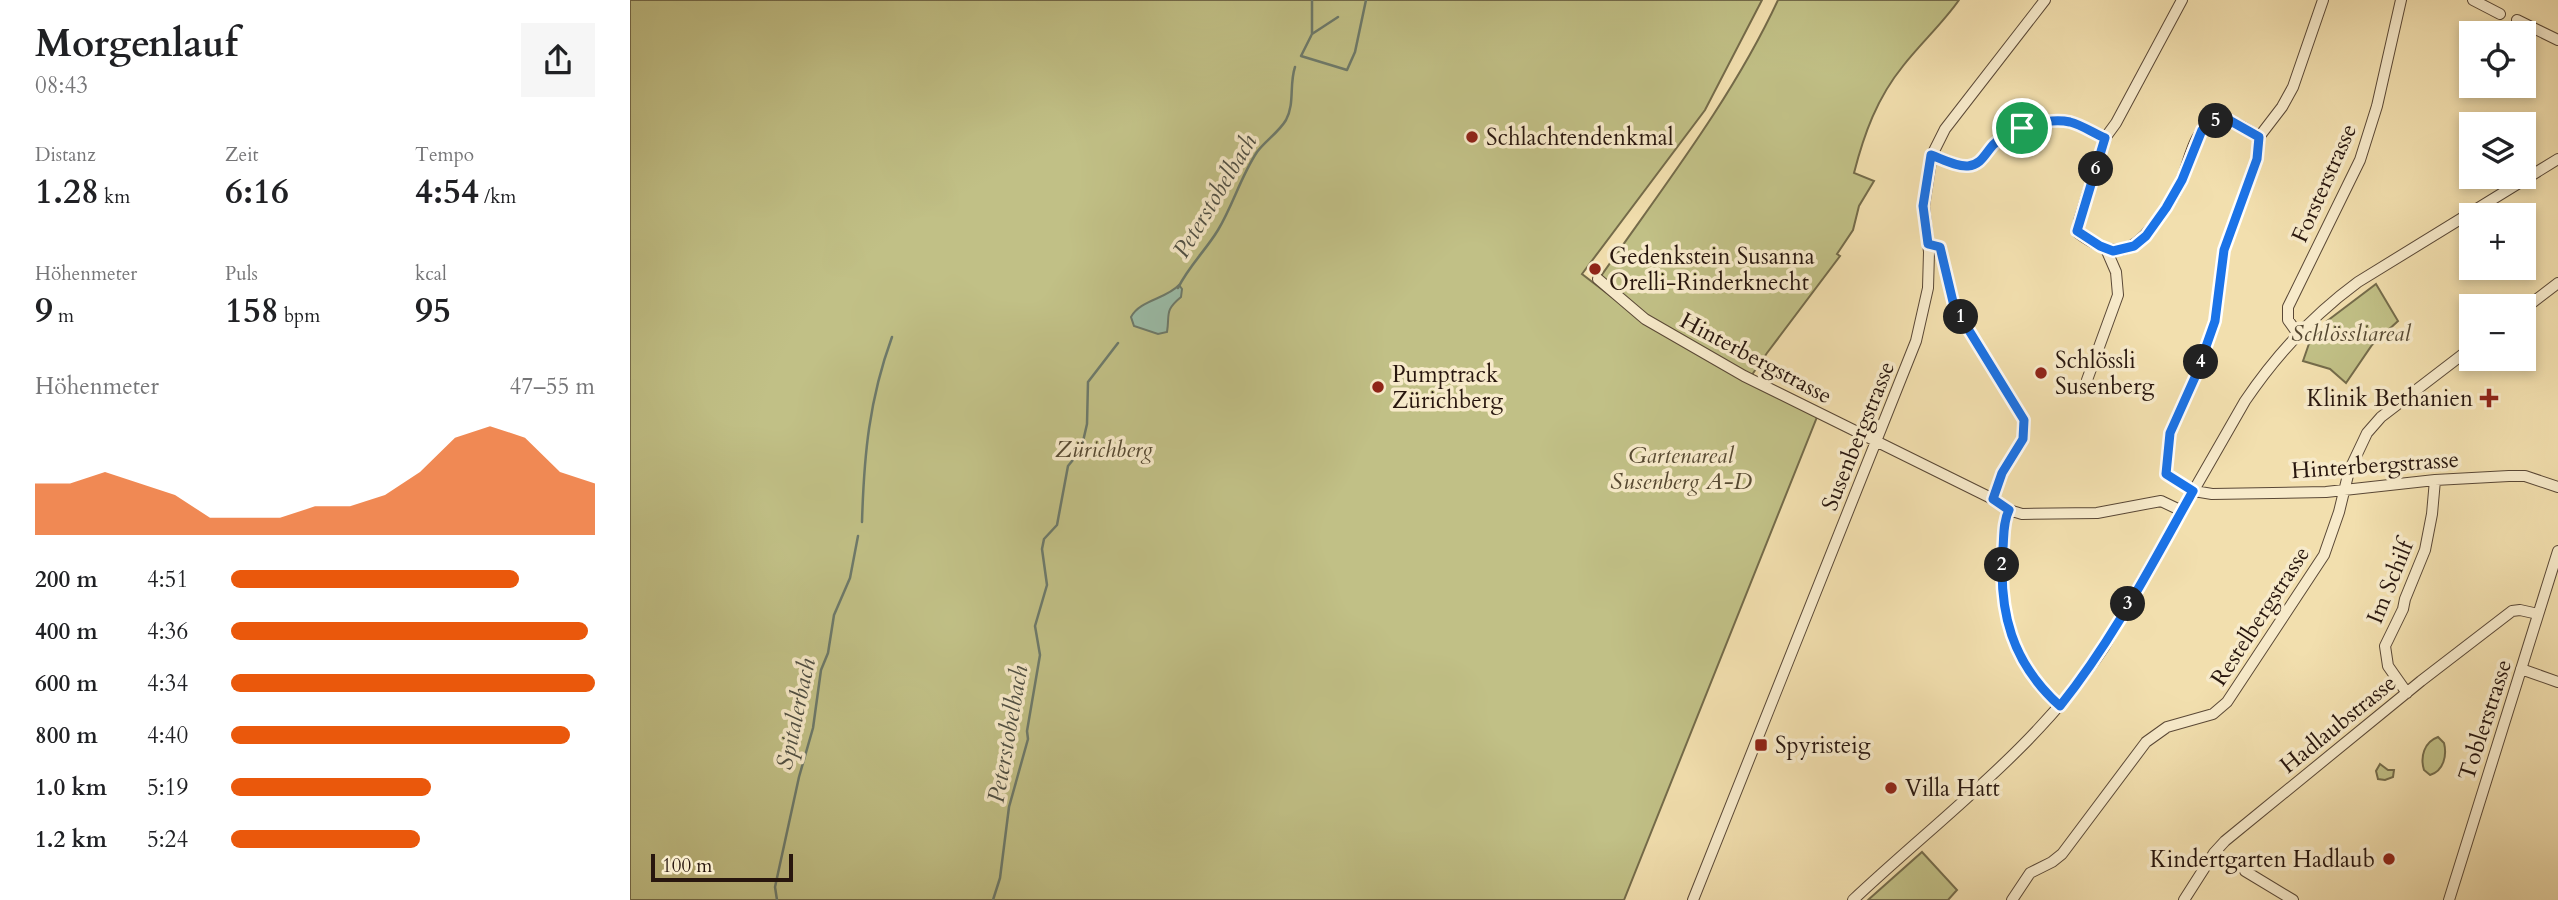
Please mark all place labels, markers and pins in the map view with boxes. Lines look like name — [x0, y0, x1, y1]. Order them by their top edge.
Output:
pin — [1992, 98, 2052, 158]
pin: 5 — [2198, 104, 2234, 138]
place label: Schlachtendenkmal — [1486, 122, 1674, 153]
marker: Schlachtendenkmal — [1464, 129, 1480, 145]
pin: 6 — [2078, 152, 2114, 186]
place label: Gedenkstein Susanna Orelli-Rinderknecht — [1609, 241, 1815, 298]
marker: Gedenkstein Susanna Orelli-Rinderknecht — [1587, 261, 1603, 277]
pin: 1 — [1944, 300, 1978, 334]
pin: 4 — [2184, 344, 2218, 380]
place label: Schlössli Susenberg — [2055, 345, 2155, 402]
place label: Pumptrack Zürichberg — [1392, 359, 1503, 416]
marker: Schlössli Susenberg — [2033, 365, 2049, 381]
marker: Pumptrack Zürichberg — [1370, 379, 1386, 395]
place label: Klinik Bethanien — [2307, 383, 2473, 414]
marker: Klinik Bethanien — [2479, 388, 2499, 408]
pin: 2 — [1984, 548, 2020, 582]
pin: 3 — [2110, 586, 2146, 622]
place label: Spyristeig — [1775, 730, 1871, 761]
marker: Spyristeig — [1753, 737, 1769, 753]
place label: Villa Hatt — [1905, 773, 2000, 804]
marker: Villa Hatt — [1883, 780, 1899, 796]
place label: Kindertgarten Hadlaub — [2150, 844, 2375, 875]
marker: Kindertgarten Hadlaub — [2381, 851, 2397, 867]

